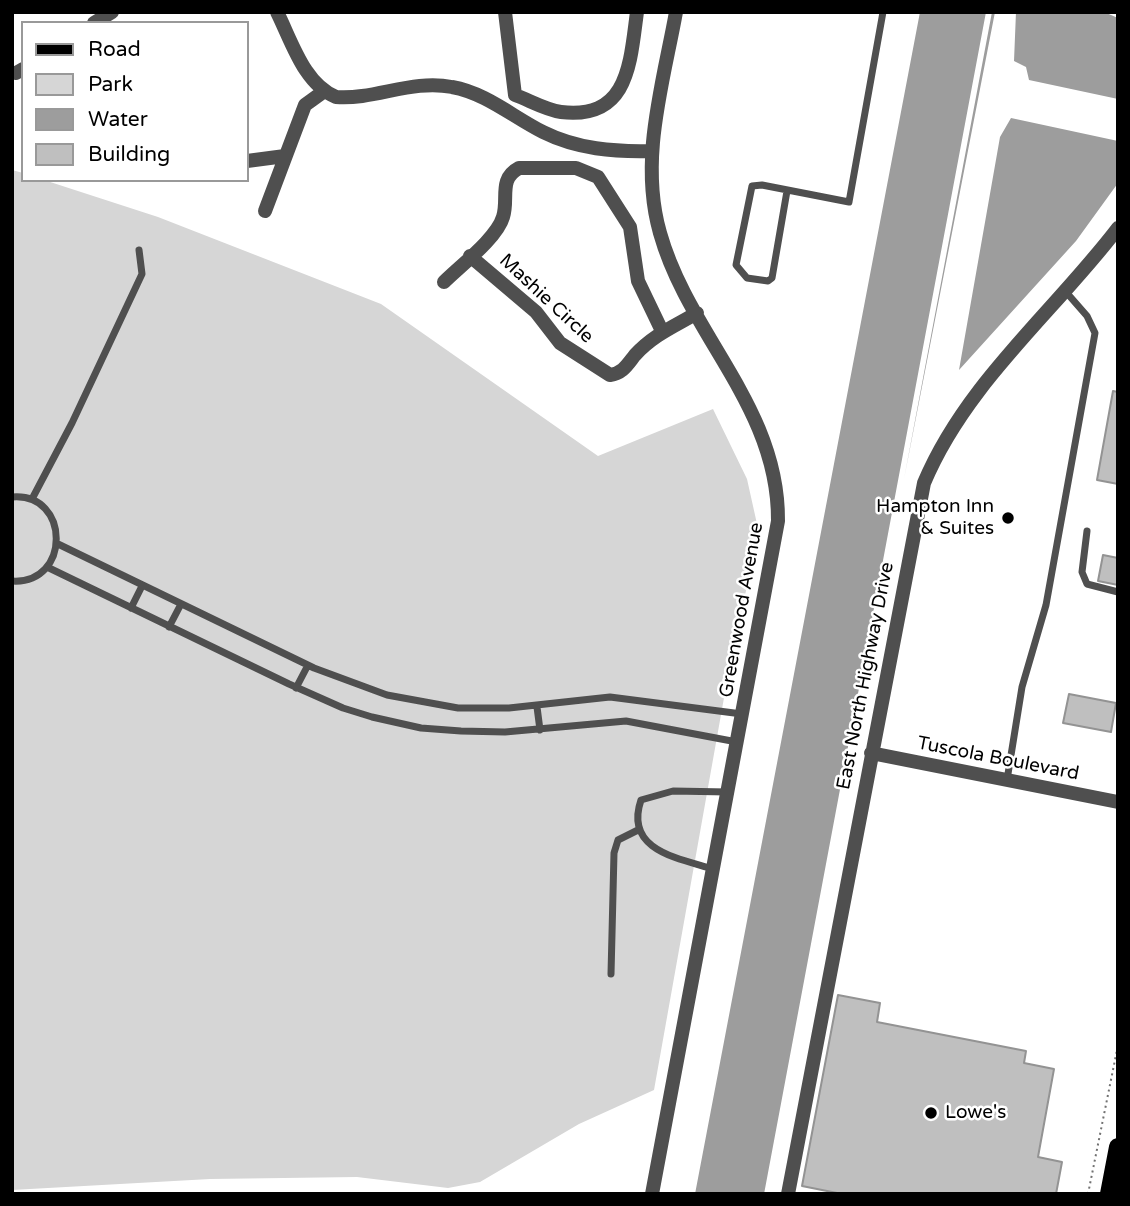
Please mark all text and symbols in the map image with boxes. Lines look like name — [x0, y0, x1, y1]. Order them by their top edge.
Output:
legend — [21, 21, 248, 182]
text: Road — [88, 37, 141, 62]
text: Park — [88, 72, 133, 97]
text: Water — [88, 107, 148, 132]
text: Building — [88, 142, 170, 167]
street label: Mashie Circle — [494, 250, 598, 348]
place label: Hampton Inn & Suites — [876, 496, 994, 540]
marker: Hampton Inn & Suites — [1000, 510, 1016, 526]
street label: Greenwood Avenue — [715, 521, 769, 699]
street label: East North Highway Drive — [833, 560, 899, 792]
street label: Tuscola Boulevard — [915, 732, 1081, 786]
place label: Lowe's — [945, 1102, 1006, 1124]
marker: Lowe's — [923, 1105, 939, 1121]

